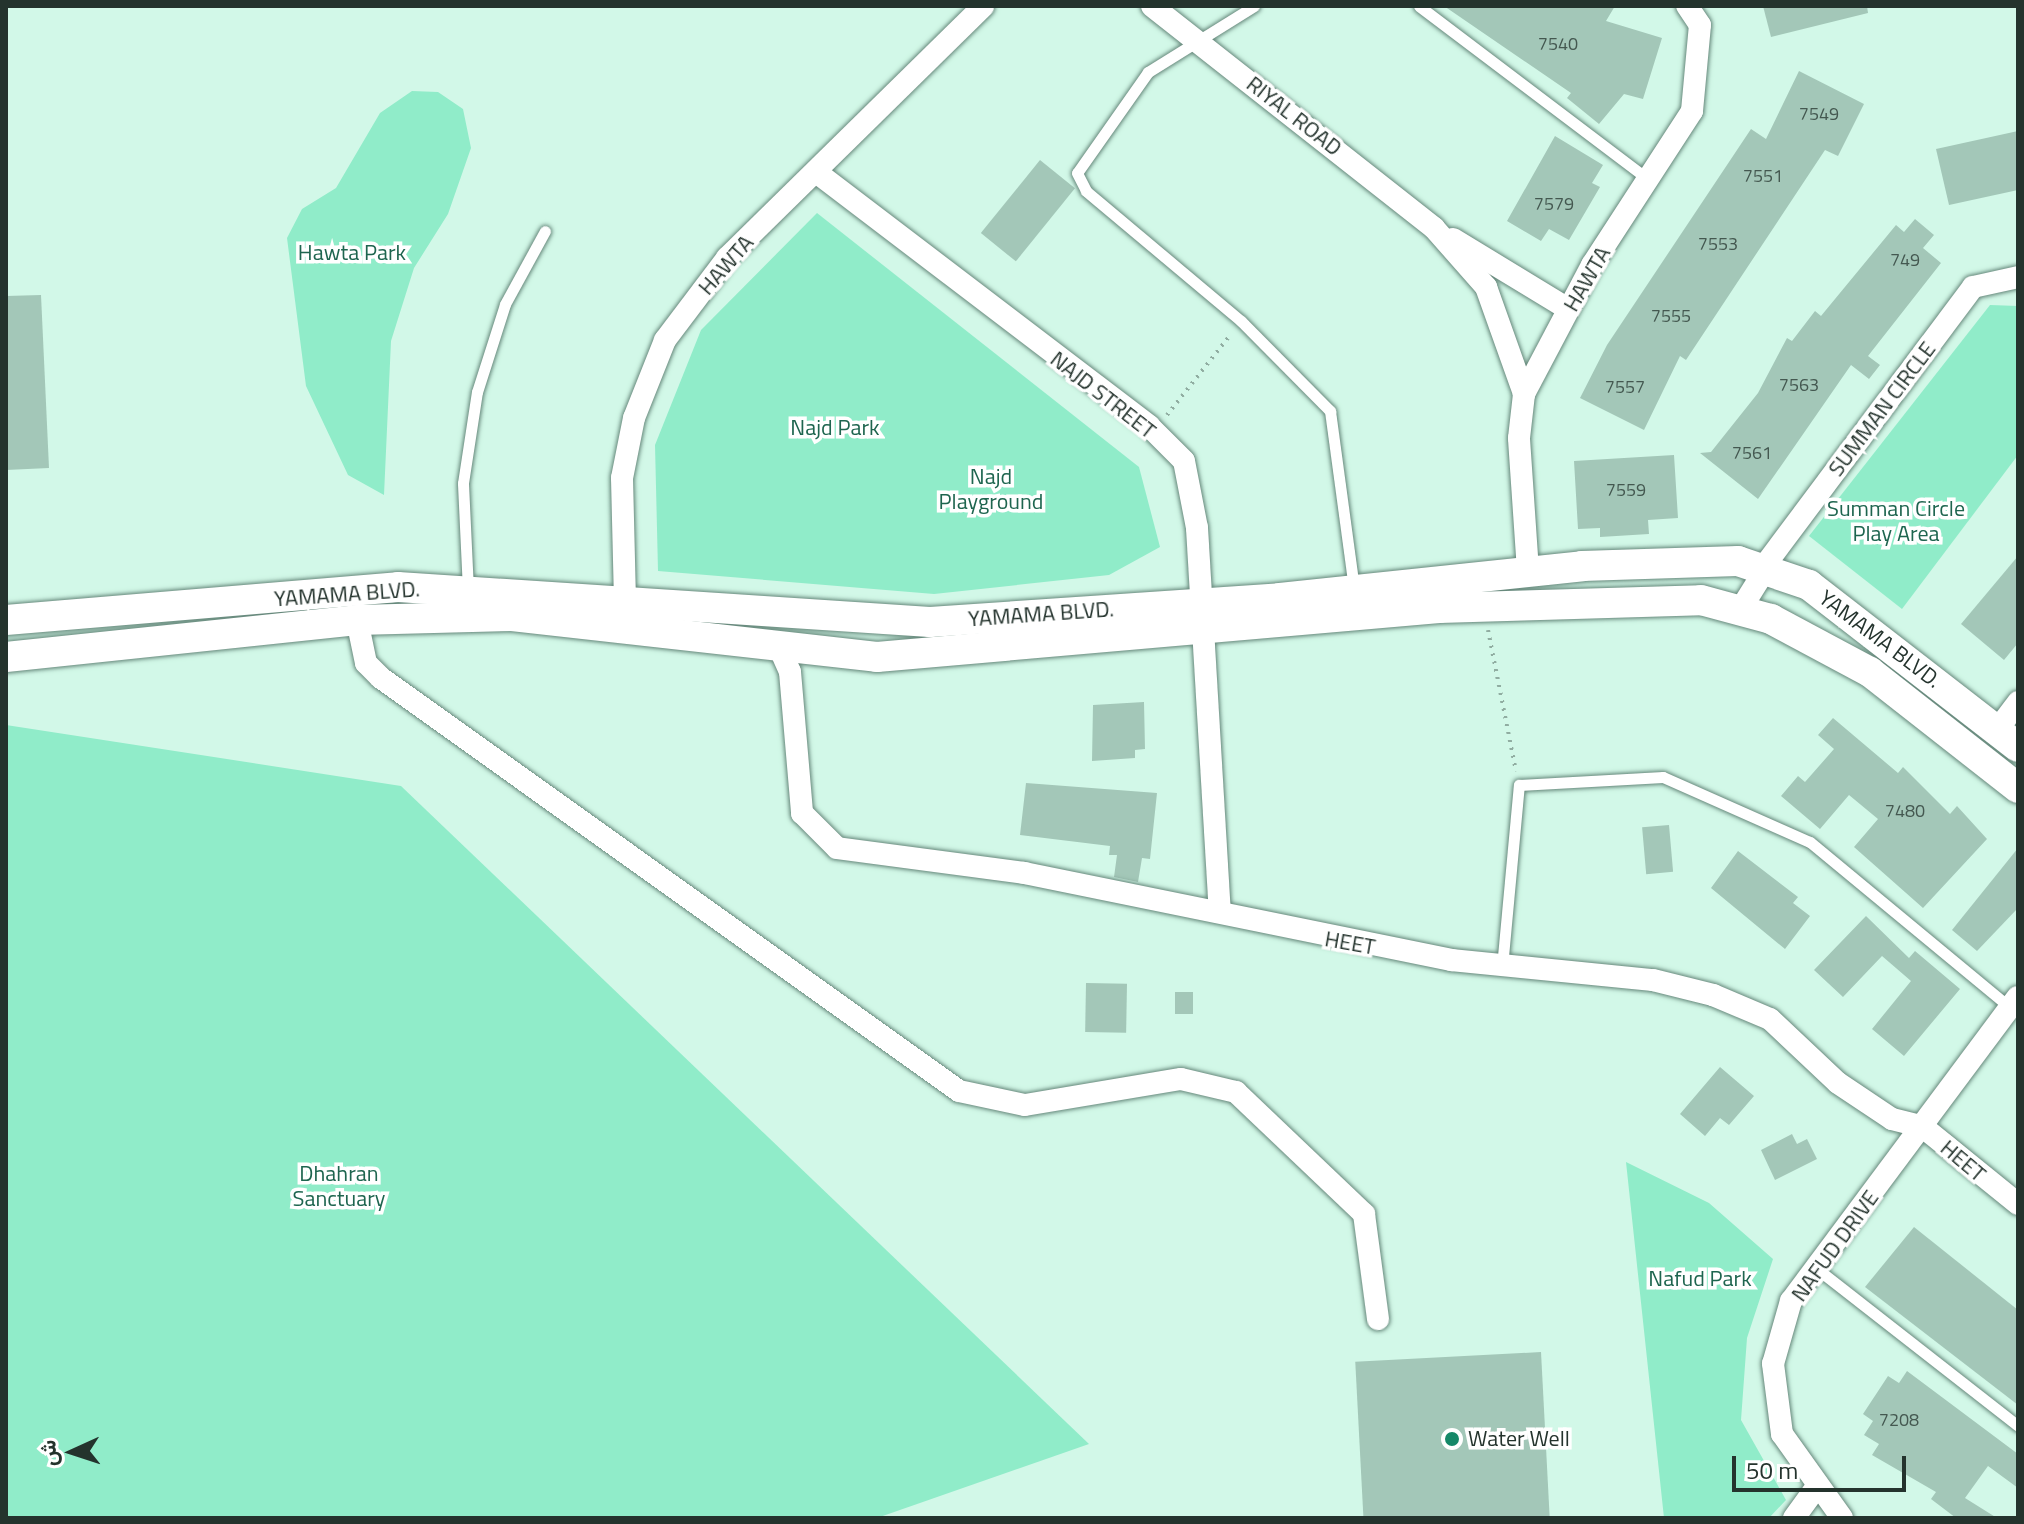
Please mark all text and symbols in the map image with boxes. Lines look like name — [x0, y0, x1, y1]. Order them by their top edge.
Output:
house number: 7540 — [1538, 33, 1578, 55]
street label: RIYAL ROAD — [1241, 71, 1347, 161]
house number: 7549 — [1799, 103, 1839, 125]
house number: 7551 — [1743, 165, 1783, 187]
house number: 7579 — [1534, 193, 1574, 215]
street label: HAWTA — [693, 230, 759, 300]
house number: 7553 — [1698, 233, 1738, 255]
park label: Hawta Park — [298, 240, 406, 266]
street label: HAWTA — [1558, 242, 1616, 316]
house number: 749 — [1890, 249, 1920, 271]
house number: 7555 — [1651, 305, 1691, 327]
street label: SUMMAN CIRCLE — [1823, 337, 1941, 481]
street label: NAJD STREET — [1045, 346, 1161, 444]
house number: 7563 — [1779, 374, 1819, 396]
house number: 7557 — [1605, 376, 1645, 398]
park label: Najd Park — [790, 415, 880, 441]
house number: 7561 — [1732, 442, 1772, 464]
park label: Najd Playground — [939, 463, 1043, 514]
house number: 7559 — [1606, 479, 1646, 501]
park label: Summan Circle Play Area — [1827, 495, 1965, 546]
street label: YAMAMA BLVD. — [273, 576, 421, 612]
street label: YAMAMA BLVD. — [1814, 584, 1946, 694]
street label: YAMAMA BLVD. — [967, 596, 1115, 632]
house number: 7480 — [1885, 800, 1925, 822]
street label: HEET — [1323, 926, 1377, 960]
street label: HEET — [1935, 1135, 1991, 1187]
park label: Dhahran Sanctuary — [292, 1160, 386, 1212]
street label: NAFUD DRIVE — [1786, 1185, 1884, 1307]
park label: Nafud Park — [1648, 1266, 1752, 1292]
house number: 7208 — [1879, 1409, 1919, 1431]
north arrow — [32, 1412, 112, 1492]
place label: Water Well — [1468, 1426, 1570, 1452]
marker: Water Well — [1443, 1430, 1461, 1448]
text: ش — [30, 1439, 66, 1467]
scale bar — [1736, 1440, 1910, 1490]
text: 50 m — [1746, 1452, 1798, 1488]

